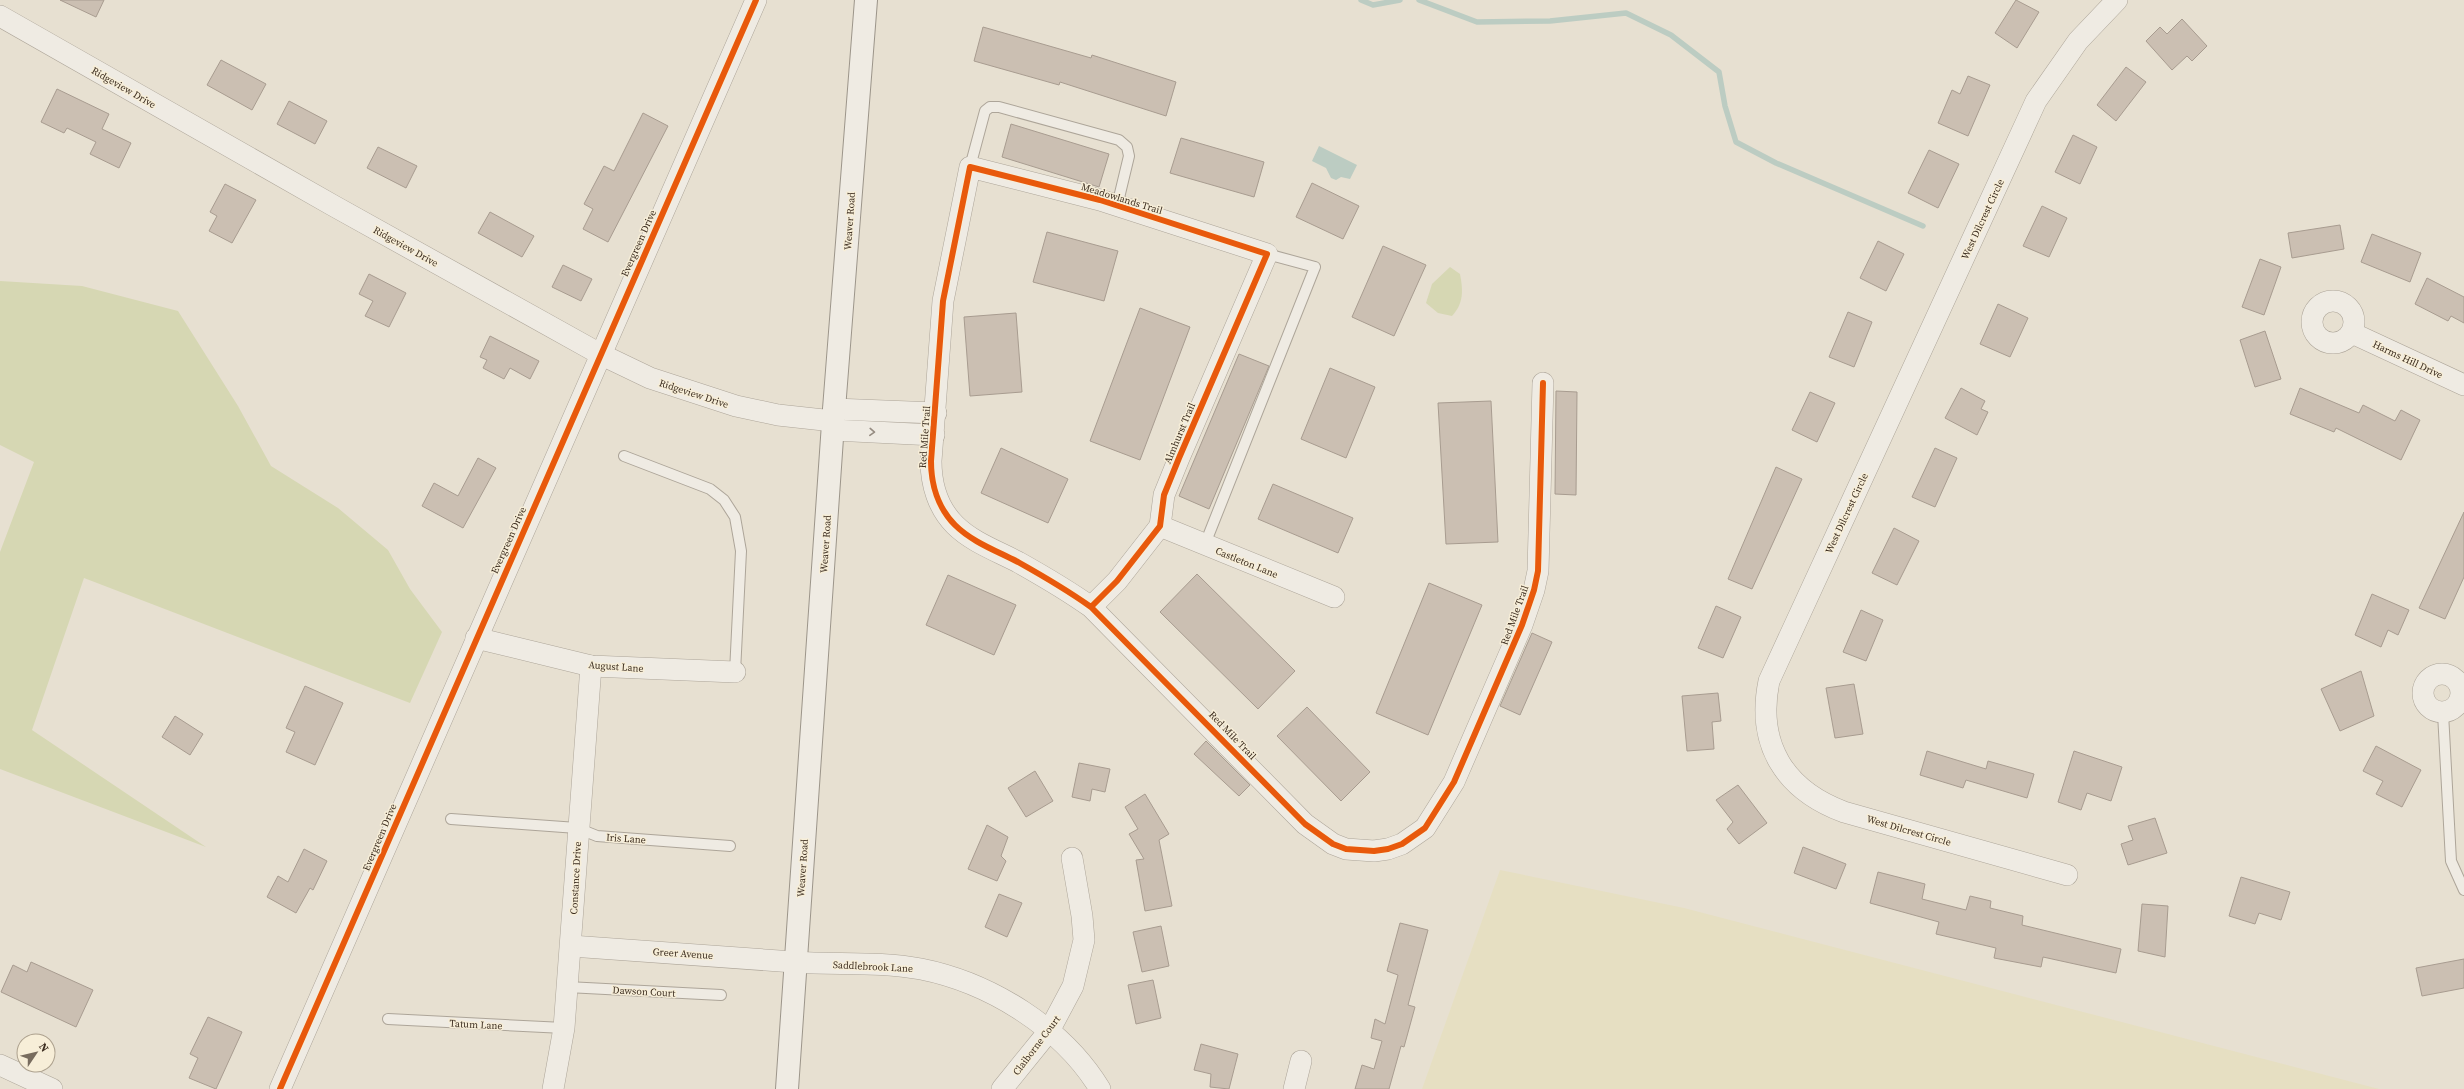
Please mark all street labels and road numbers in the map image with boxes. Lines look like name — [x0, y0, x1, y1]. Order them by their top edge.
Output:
street label: Ridgeview Drive — [89, 64, 158, 111]
street label: West Dilcrest Circle — [1958, 177, 2007, 262]
street label: Meadowlands Trail — [1080, 180, 1164, 217]
street label: Weaver Road — [841, 191, 858, 250]
street label: Evergreen Drive — [618, 208, 659, 279]
street label: Ridgeview Drive — [371, 223, 441, 270]
street label: Harms Hill Drive — [2371, 338, 2445, 381]
street label: Ridgeview Drive — [657, 376, 730, 411]
street label: Almhurst Trail — [1161, 401, 1198, 466]
street label: Red Mile Trail — [916, 405, 933, 469]
street label: West Dilcrest Circle — [1822, 471, 1871, 556]
street label: Evergreen Drive — [488, 505, 529, 576]
street label: Weaver Road — [817, 514, 834, 573]
street label: Castleton Lane — [1214, 544, 1280, 581]
street label: Red Mile Trail — [1498, 584, 1531, 647]
street label: August Lane — [588, 658, 644, 675]
street label: Red Mile Trail — [1206, 708, 1259, 762]
street label: Evergreen Drive — [359, 802, 399, 873]
street label: West Dilcrest Circle — [1865, 812, 1953, 849]
street label: Iris Lane — [606, 831, 646, 846]
street label: Weaver Road — [794, 838, 811, 897]
street label: Constance Drive — [567, 841, 584, 915]
street label: Greer Avenue — [652, 945, 714, 962]
street label: Saddlebrook Lane — [833, 958, 913, 975]
street label: Dawson Court — [612, 983, 676, 1000]
street label: Claiborne Court — [1010, 1012, 1064, 1078]
street label: Tatum Lane — [449, 1017, 503, 1032]

